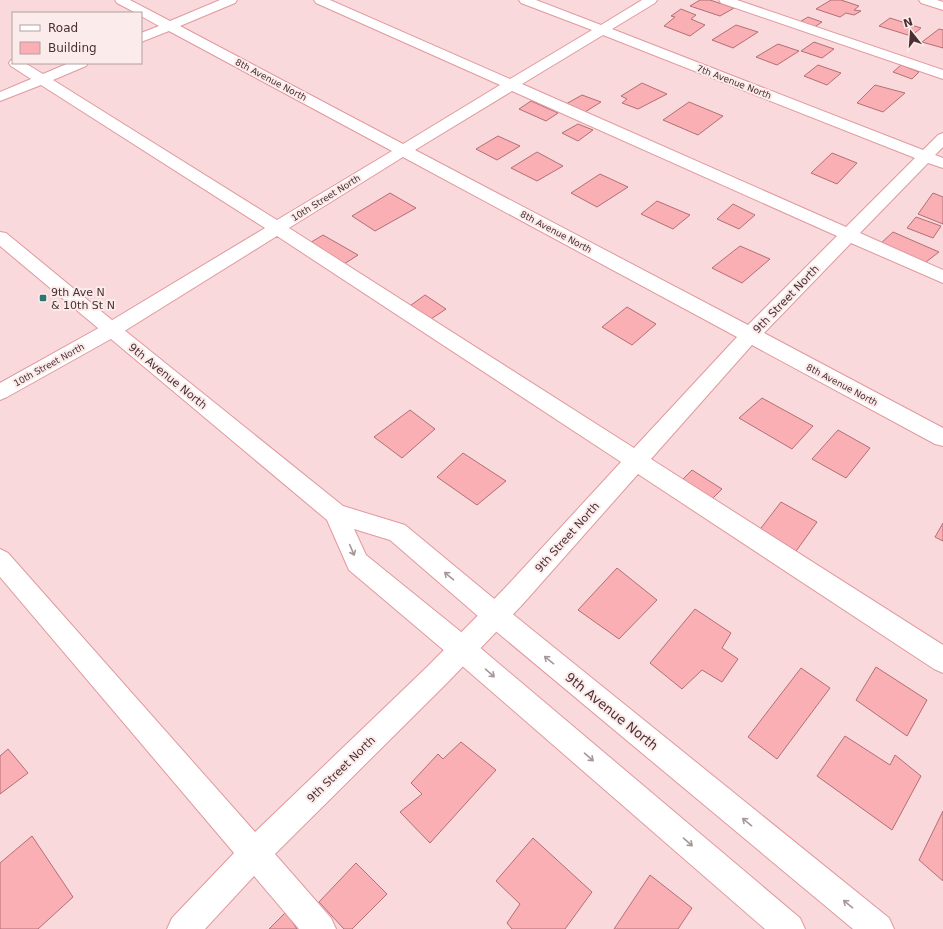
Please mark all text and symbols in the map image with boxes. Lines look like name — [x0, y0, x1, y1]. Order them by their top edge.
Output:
legend — [12, 12, 142, 64]
north arrow — [891, 12, 931, 52]
text: N — [902, 15, 915, 30]
text: Road — [48, 21, 78, 35]
text: Building — [48, 41, 97, 55]
street label: 8th Avenue North — [234, 57, 308, 103]
street label: 7th Avenue North — [695, 63, 773, 101]
street label: 10th Street North — [290, 173, 362, 223]
street label: 8th Avenue North — [519, 209, 593, 255]
street label: 9th Street North — [751, 263, 822, 336]
place label: 9th Ave N & 10th St N — [51, 286, 115, 312]
marker: 9th Ave N & 10th St N — [38, 293, 48, 303]
street label: 10th Street North — [12, 341, 86, 389]
street label: 9th Avenue North — [126, 341, 209, 412]
street label: 8th Avenue North — [805, 362, 879, 408]
street label: 9th Street North — [533, 500, 602, 575]
one-way arrow — [349, 544, 356, 556]
one-way arrow — [444, 572, 455, 581]
one-way arrow — [544, 655, 555, 664]
one-way arrow — [485, 668, 495, 677]
street label: 9th Avenue North — [562, 670, 661, 753]
street label: 9th Street North — [305, 734, 378, 805]
one-way arrow — [583, 753, 594, 762]
one-way arrow — [742, 817, 753, 826]
one-way arrow — [682, 837, 693, 846]
one-way arrow — [842, 900, 853, 909]

